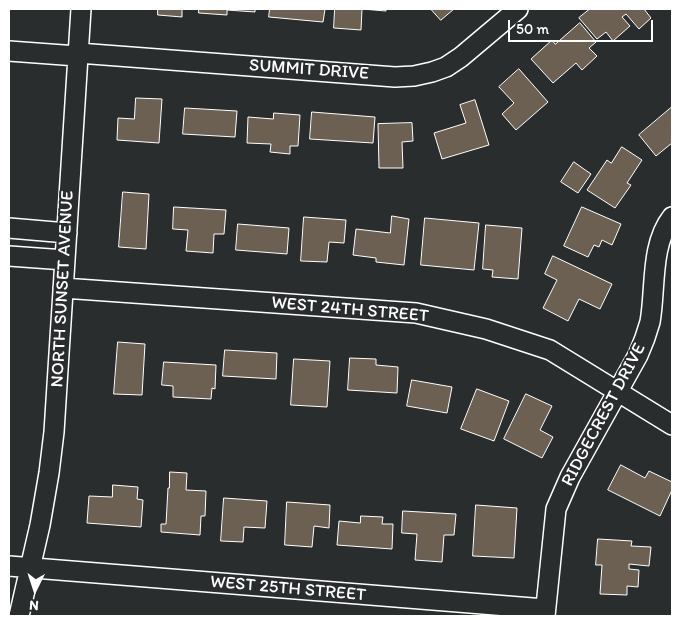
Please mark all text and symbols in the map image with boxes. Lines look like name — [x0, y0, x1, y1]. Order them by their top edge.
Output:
scale bar — [511, 10, 656, 42]
text: 50 m — [516, 20, 549, 38]
street label: SUMMIT DRIVE — [248, 55, 370, 85]
street label: NORTH SUNSET AVENUE — [47, 190, 79, 388]
street label: WEST 24TH STREET — [270, 292, 430, 328]
street label: RIDGECREST DRIVE — [557, 340, 651, 490]
north arrow — [10, 565, 60, 615]
street label: WEST 25TH STREET — [209, 571, 367, 607]
text: N — [29, 597, 39, 614]

